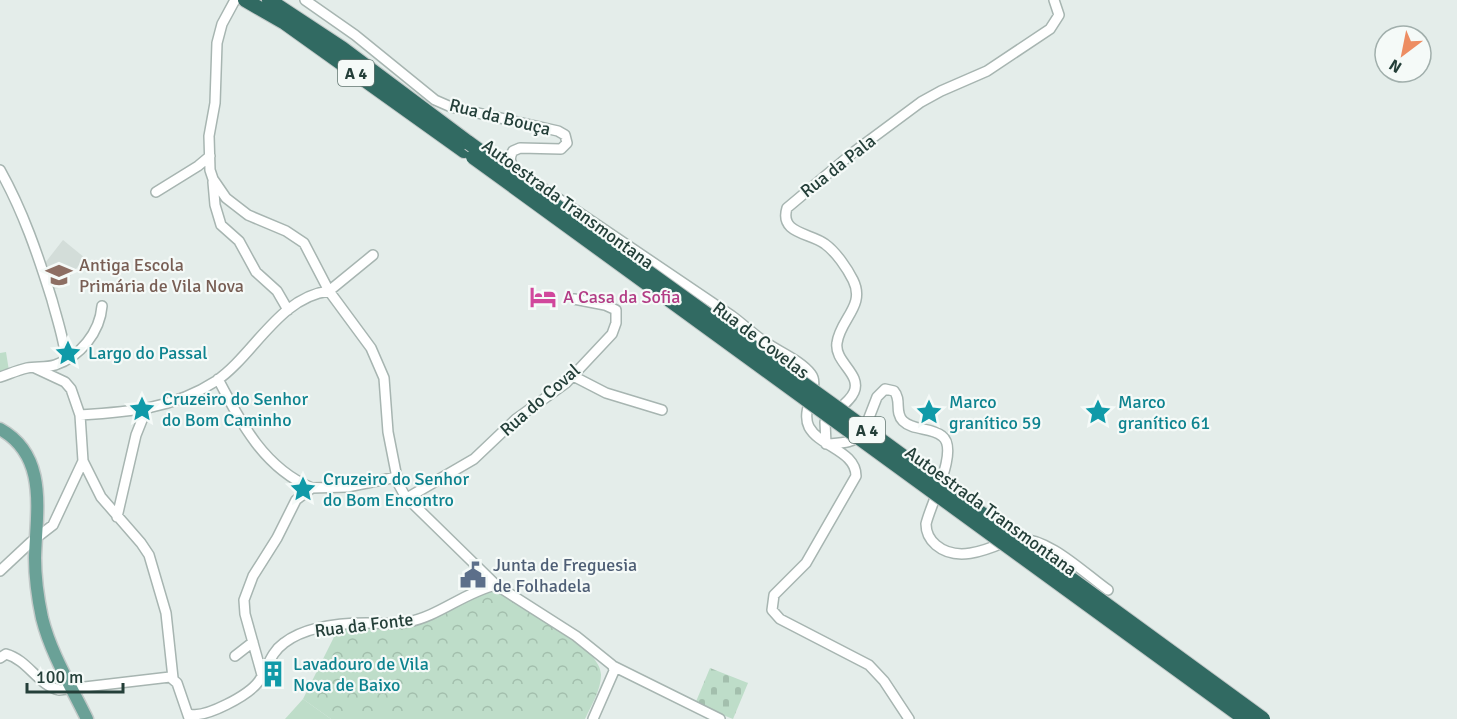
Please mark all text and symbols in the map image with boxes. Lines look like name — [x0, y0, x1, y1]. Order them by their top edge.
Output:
north arrow — [1373, 24, 1433, 84]
text: N — [1386, 54, 1406, 77]
road number: A 4 — [338, 60, 374, 86]
street label: Rua da Bouça — [447, 94, 553, 140]
street label: Rua da Pala — [796, 130, 880, 202]
street label: Autoestrada Transmontana — [478, 134, 658, 274]
place label: Antiga Escola Primária de Vila Nova — [79, 254, 244, 297]
school or university icon: Antiga Escola Primária de Vila Nova — [44, 260, 74, 290]
hotel icon: A Casa da Sofia — [528, 282, 558, 312]
place label: A Casa da Sofia — [563, 286, 680, 308]
street label: Rua de Covelas — [708, 297, 814, 383]
place icon: Largo do Passal — [53, 338, 83, 368]
place label: Largo do Passal — [88, 342, 208, 364]
street label: Rua do Coval — [496, 359, 584, 441]
place label: Cruzeiro do Senhor do Bom Caminho — [162, 388, 308, 431]
place label: Marco granítico 59 — [949, 391, 1041, 434]
place label: Marco granítico 61 — [1118, 391, 1210, 434]
place icon: Cruzeiro do Senhor do Bom Caminho — [127, 394, 157, 424]
place icon: Marco granítico 59 — [914, 397, 944, 427]
place icon: Marco granítico 61 — [1083, 397, 1113, 427]
road number: A 4 — [849, 417, 885, 443]
street label: Autoestrada Transmontana — [901, 441, 1081, 581]
place label: Cruzeiro do Senhor do Bom Encontro — [323, 468, 469, 511]
place icon: Cruzeiro do Senhor do Bom Encontro — [288, 474, 318, 504]
place label: Junta de Freguesia de Folhadela — [493, 554, 637, 597]
public building icon: Junta de Freguesia de Folhadela — [458, 560, 488, 590]
street label: Rua da Fonte — [313, 608, 415, 642]
place label: Lavadouro de Vila Nova de Baixo — [293, 653, 429, 696]
scale bar — [27, 656, 123, 694]
building icon: Lavadouro de Vila Nova de Baixo — [258, 659, 288, 689]
text: 100 m — [36, 666, 83, 688]

